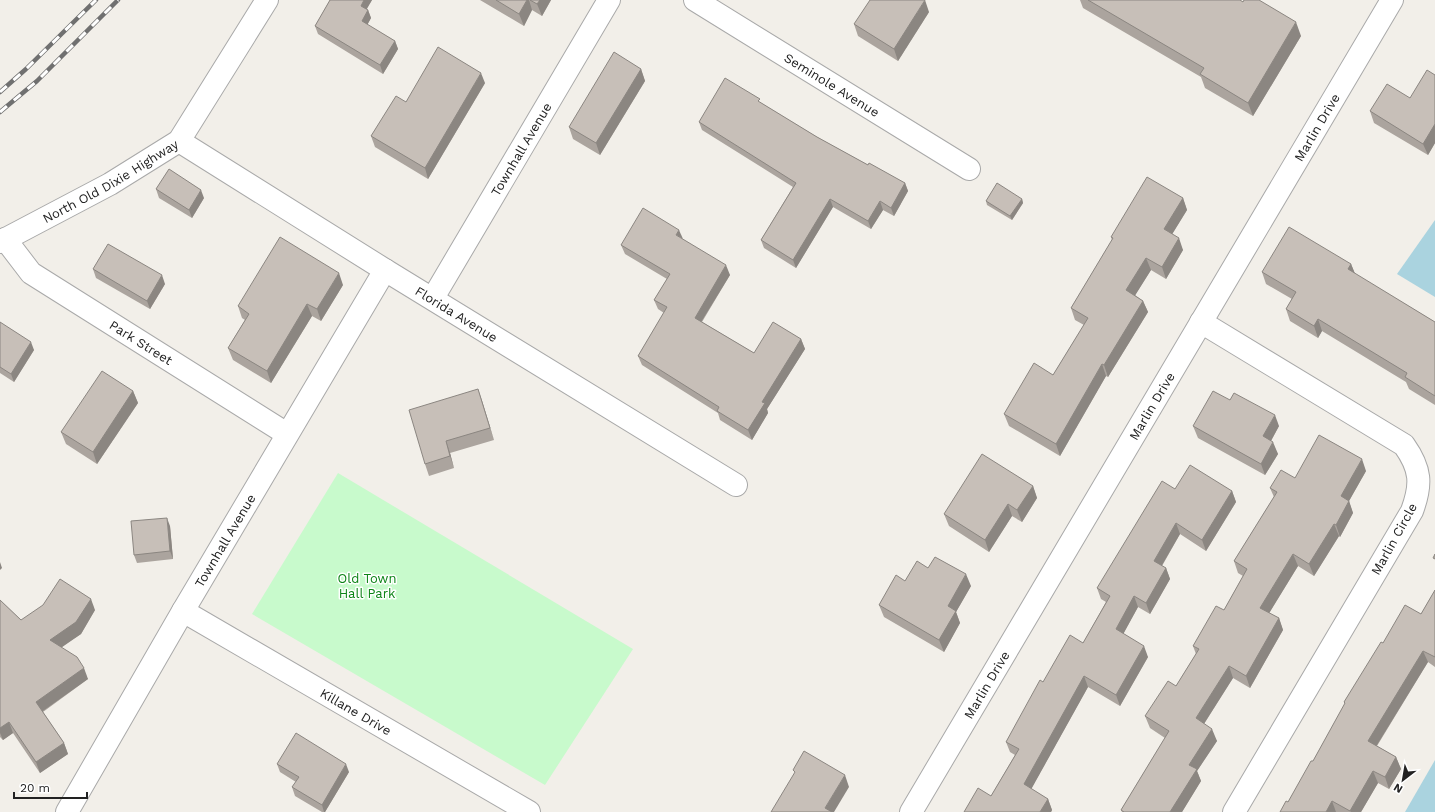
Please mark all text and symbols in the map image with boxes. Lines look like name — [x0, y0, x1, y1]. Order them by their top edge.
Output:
street label: Seminole Avenue — [782, 50, 882, 120]
street label: Marlin Drive — [1291, 91, 1343, 164]
street label: Townhall Avenue — [488, 100, 554, 198]
street label: North Old Dixie Highway — [40, 136, 181, 226]
street label: Florida Avenue — [413, 283, 500, 345]
street label: Park Street — [107, 317, 176, 368]
street label: Marlin Drive — [1126, 369, 1177, 442]
street label: Townhall Avenue — [191, 491, 258, 590]
street label: Marlin Circle — [1368, 500, 1420, 578]
park label: Old Town Hall Park — [338, 571, 396, 601]
street label: Marlin Drive — [961, 648, 1012, 721]
street label: Killane Drive — [318, 685, 394, 738]
north arrow — [1383, 760, 1423, 800]
scale bar — [14, 774, 87, 800]
text: N — [1391, 780, 1405, 796]
text: 20 m — [20, 781, 50, 795]

